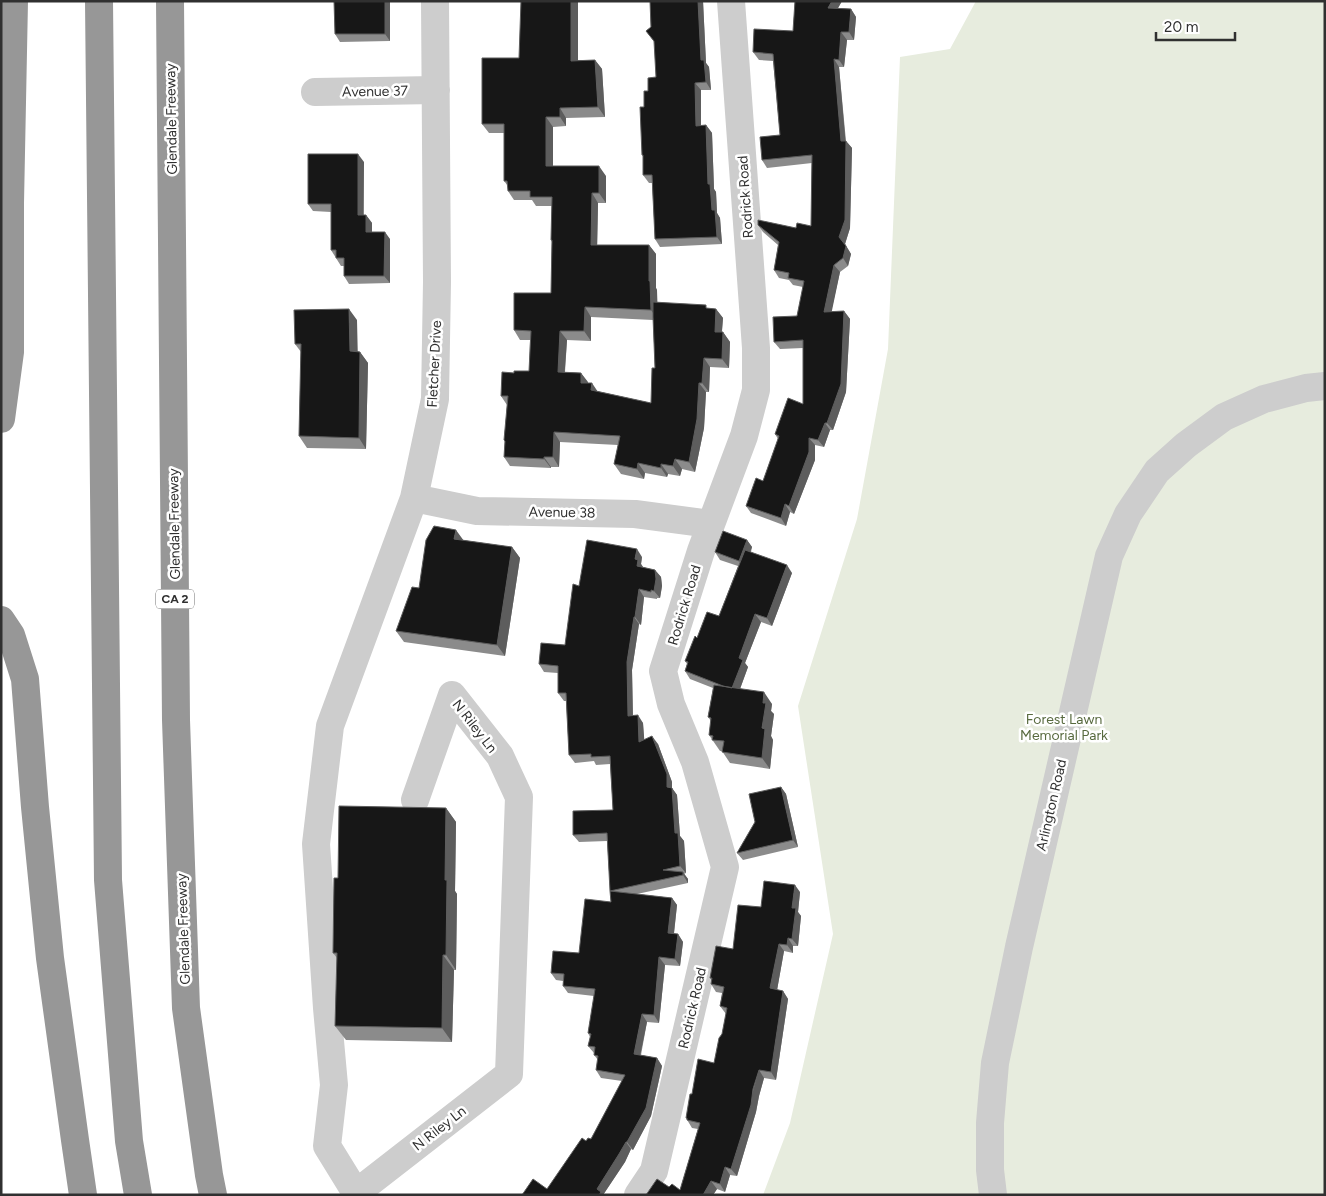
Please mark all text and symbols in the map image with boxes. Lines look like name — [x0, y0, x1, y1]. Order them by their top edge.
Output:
scale bar — [1156, 10, 1235, 42]
text: 20 m — [1164, 18, 1198, 36]
street label: Glendale Freeway — [162, 63, 181, 175]
street label: Avenue 37 — [342, 82, 409, 101]
street label: Rodrick Road — [734, 155, 757, 239]
street label: Fletcher Drive — [424, 320, 445, 408]
street label: Glendale Freeway — [165, 468, 184, 580]
street label: Avenue 38 — [528, 503, 596, 522]
street label: Rodrick Road — [664, 563, 705, 647]
road number: CA 2 — [156, 590, 194, 608]
street label: N Riley Ln — [449, 696, 501, 756]
park label: Forest Lawn Memorial Park — [1020, 711, 1108, 744]
street label: Arlington Road — [1033, 758, 1070, 853]
street label: Glendale Freeway — [173, 872, 194, 985]
street label: Rodrick Road — [675, 966, 710, 1051]
street label: N Riley Ln — [409, 1102, 469, 1154]

